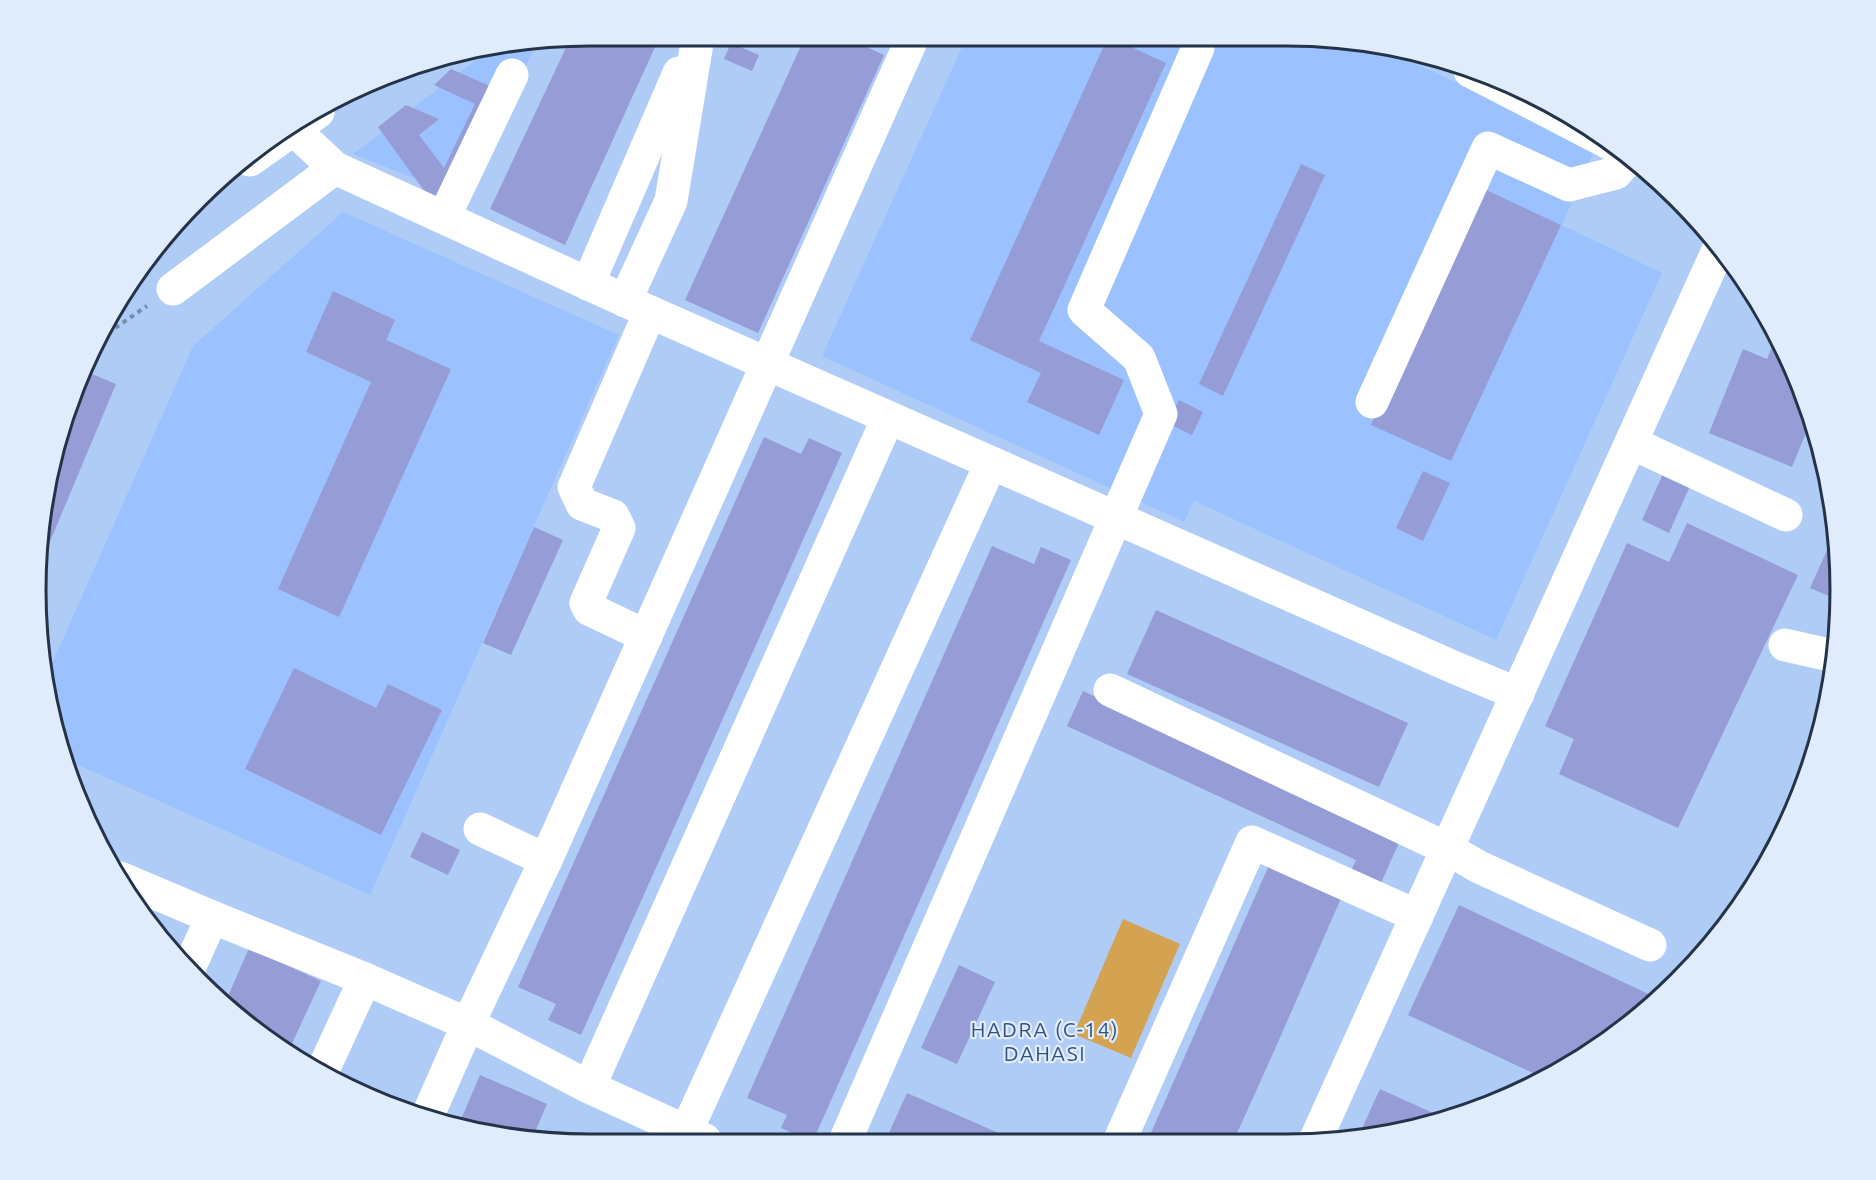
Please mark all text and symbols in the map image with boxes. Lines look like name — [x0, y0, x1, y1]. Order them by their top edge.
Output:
district label: HADRA (C-14) DAHASI — [971, 1017, 1119, 1065]

